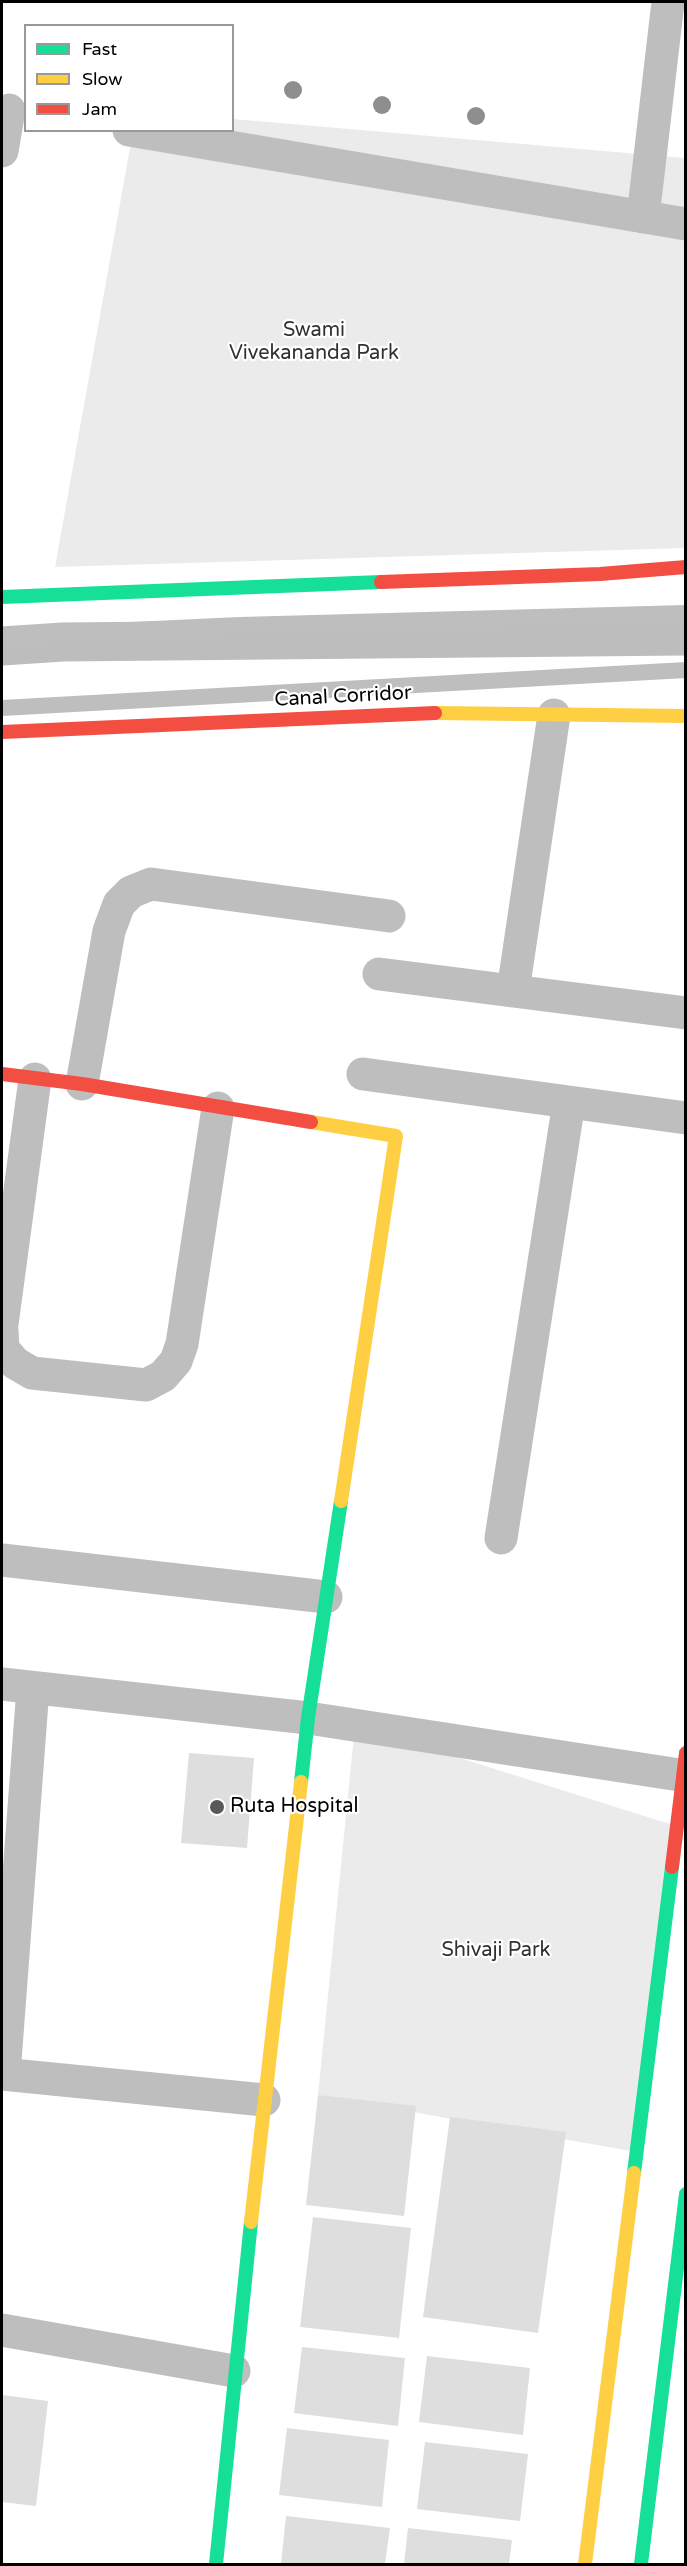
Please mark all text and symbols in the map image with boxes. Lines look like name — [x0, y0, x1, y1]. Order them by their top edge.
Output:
legend — [24, 24, 234, 132]
text: Fast — [82, 38, 117, 60]
text: Slow — [82, 68, 123, 90]
text: Jam — [82, 98, 117, 120]
park label: Swami Vivekananda Park — [229, 319, 399, 366]
street label: Canal Corridor — [274, 681, 412, 713]
place label: Ruta Hospital — [230, 1795, 359, 1819]
marker: Ruta Hospital — [208, 1798, 226, 1816]
park label: Shivaji Park — [441, 1939, 551, 1963]

